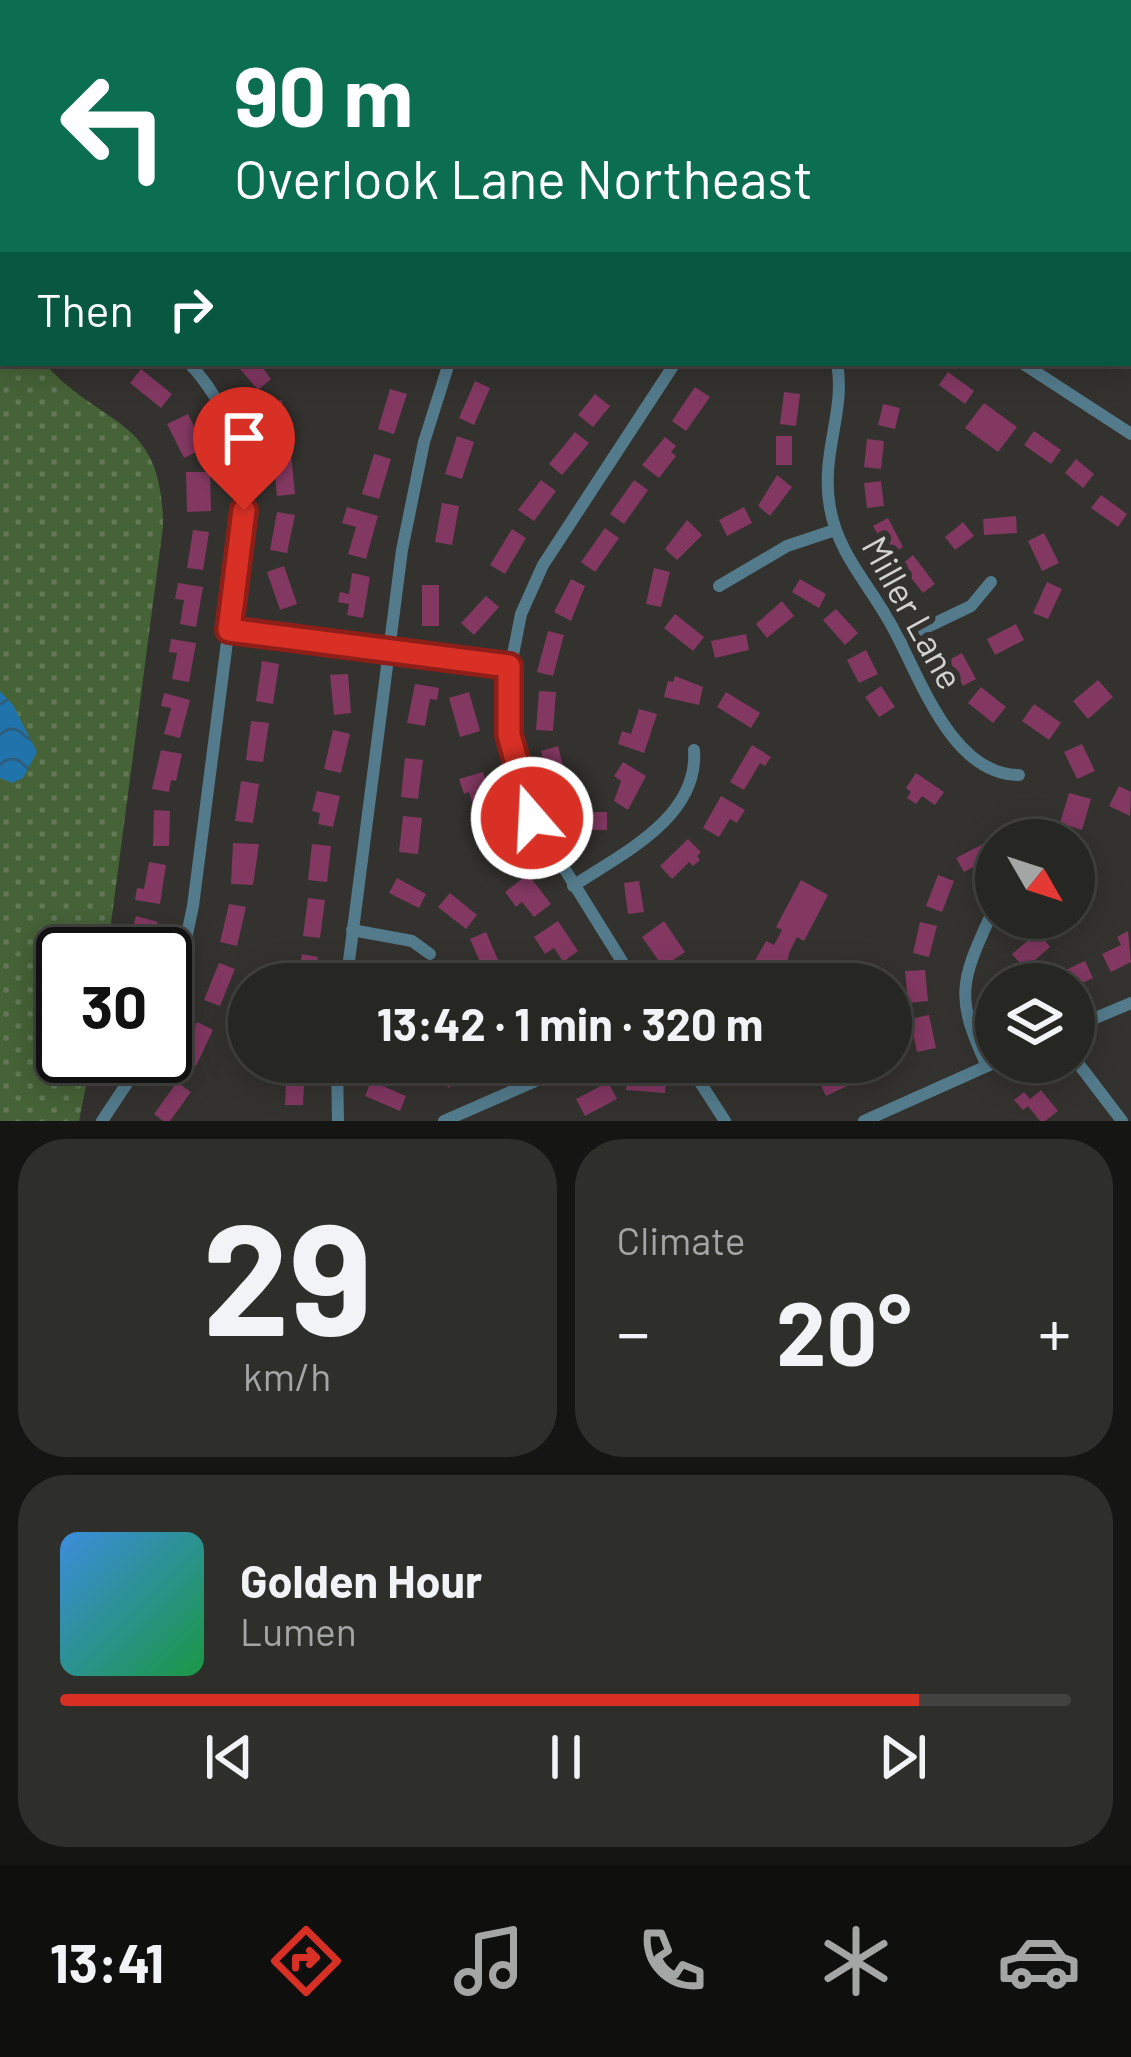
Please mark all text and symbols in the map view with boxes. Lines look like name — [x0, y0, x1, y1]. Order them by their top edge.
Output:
text: 90 m — [234, 43, 413, 144]
icon: left — [36, 48, 192, 204]
text: Overlook Lane Northeast — [234, 145, 813, 210]
icon: right — [158, 276, 224, 342]
text: Then — [36, 282, 134, 336]
pin — [193, 387, 295, 510]
icon: arrive — [211, 405, 277, 471]
street label: Miller Lane — [854, 528, 974, 696]
position arrow — [469, 755, 595, 881]
north arrow — [975, 819, 1095, 939]
map controls — [975, 819, 1095, 1083]
speed limit sign: 30 — [36, 927, 192, 1083]
button: layers — [975, 963, 1095, 1083]
text: 13:42 · 1 min · 320 m — [377, 996, 763, 1050]
text: 29 — [202, 1180, 372, 1367]
text: Climate — [617, 1216, 746, 1263]
text: 20° — [776, 1276, 912, 1384]
text: − — [617, 1291, 650, 1370]
text: + — [1038, 1291, 1071, 1370]
text: km/h — [243, 1352, 331, 1399]
text: Golden Hour — [240, 1553, 482, 1607]
text: Lumen — [240, 1607, 357, 1654]
icon: previous — [196, 1724, 262, 1790]
icon: pause — [533, 1724, 599, 1790]
icon: next — [870, 1724, 936, 1790]
icon: directions — [264, 1919, 348, 2003]
icon: music — [447, 1919, 531, 2003]
icon: phone — [630, 1919, 714, 2003]
icon: climate — [814, 1919, 898, 2003]
icon: car — [997, 1919, 1081, 2003]
text: 13:41 — [50, 1929, 164, 1994]

